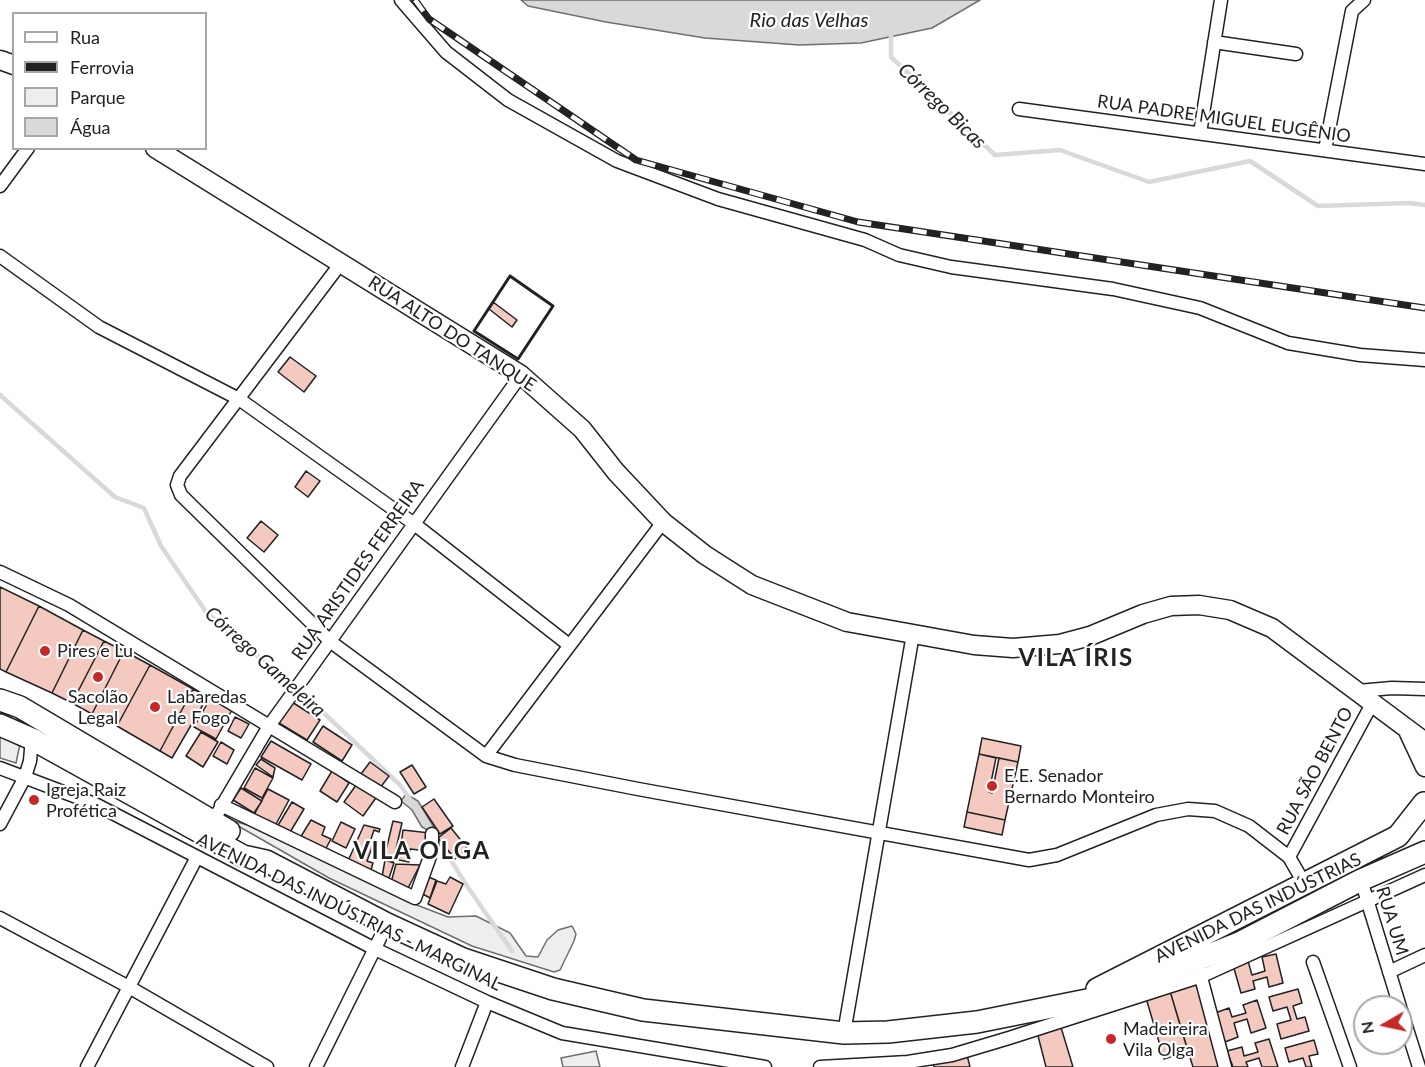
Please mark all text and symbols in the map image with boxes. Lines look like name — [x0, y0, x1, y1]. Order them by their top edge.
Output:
water label: Rio das Velhas — [750, 9, 868, 33]
legend — [12, 12, 207, 150]
text: Rua — [70, 26, 100, 48]
text: Ferrovia — [70, 56, 134, 78]
water label: Córrego Bicas — [893, 58, 991, 154]
text: Parque — [70, 86, 125, 108]
street label: RUA PADRE MIGUEL EUGÊNIO — [1096, 91, 1352, 147]
text: Água — [70, 116, 111, 138]
street label: RUA ALTO DO TANQUE — [364, 272, 540, 396]
street label: RUA ARISTIDES FERREIRA — [287, 476, 429, 664]
water label: Córrego Gameleira — [200, 602, 330, 722]
place label: Pires e Lu — [57, 640, 133, 662]
marker: Pires e Lu — [38, 644, 52, 658]
district label: VILA ÍRIS — [1018, 644, 1134, 672]
marker: Sacolão Legal — [91, 670, 105, 684]
place label: Sacolão Legal — [68, 686, 128, 728]
place label: Labaredas de Fogo — [167, 686, 247, 728]
marker: Labaredas de Fogo — [148, 700, 162, 714]
street label: RUA SÃO BENTO — [1272, 703, 1358, 839]
place label: E.E. Senador Bernardo Monteiro — [1004, 765, 1155, 808]
place label: Igreja Raiz Profética — [46, 779, 126, 822]
marker: E.E. Senador Bernardo Monteiro — [985, 779, 999, 793]
marker: Igreja Raiz Profética — [27, 793, 41, 807]
street label: AVENIDA DAS INDÚSTRIAS - MARGINAL — [193, 829, 505, 995]
district label: VILA OLGA — [353, 837, 491, 865]
street label: AVENIDA DAS INDÚSTRIAS — [1151, 849, 1365, 967]
street label: RUA UM — [1371, 884, 1413, 958]
north arrow — [1353, 995, 1413, 1055]
place label: Madeireira Vila Olga — [1123, 1018, 1208, 1060]
text: N — [1356, 1020, 1377, 1035]
marker: Madeireira Vila Olga — [1104, 1032, 1118, 1046]

